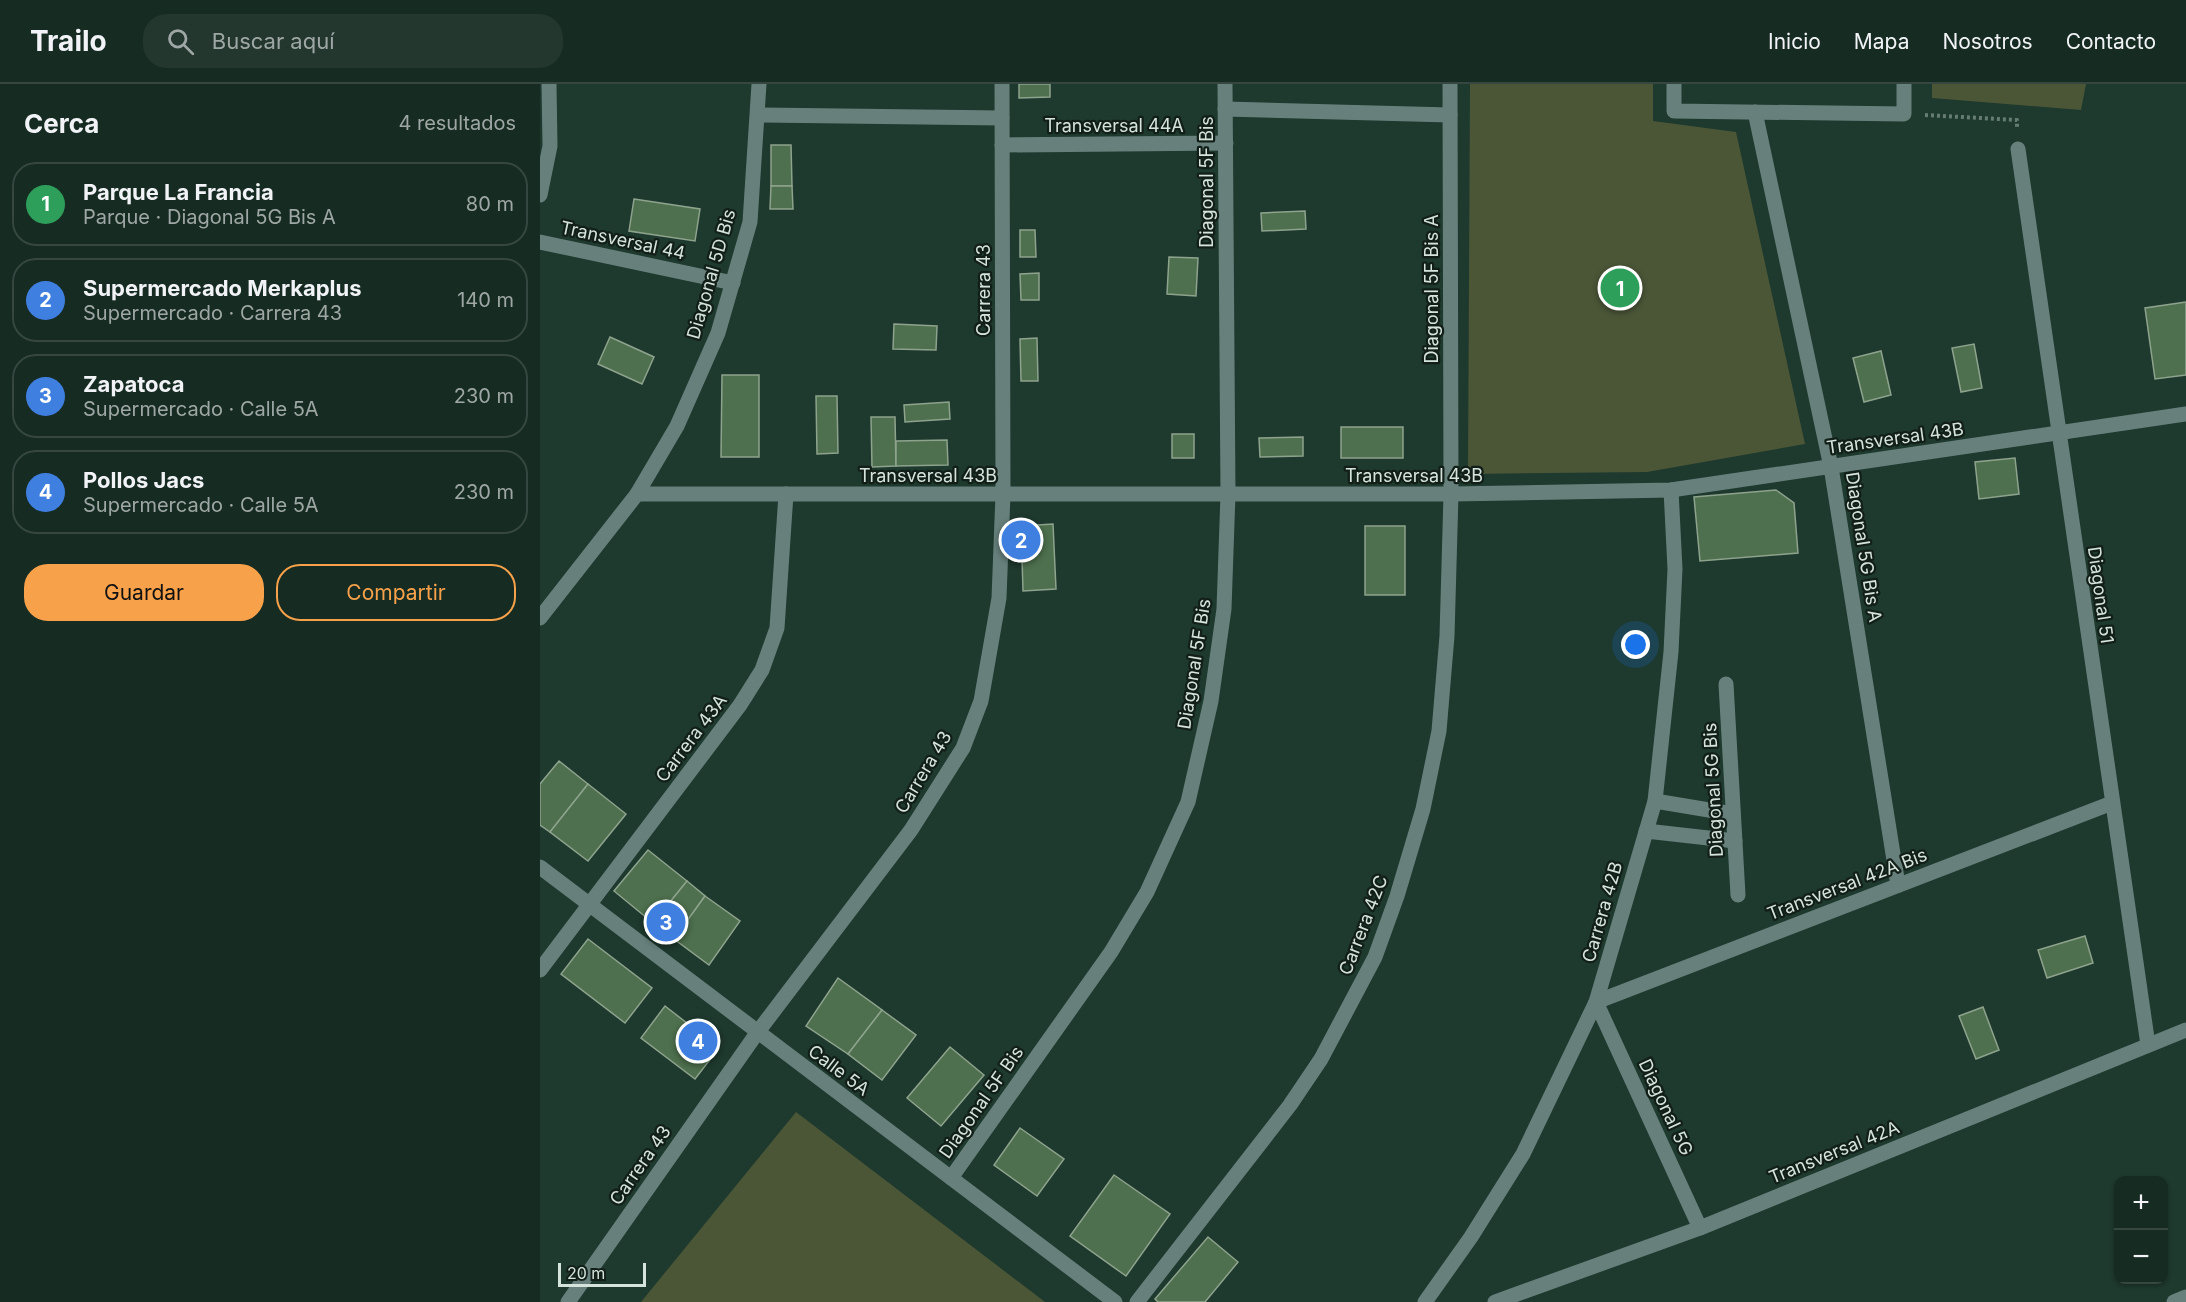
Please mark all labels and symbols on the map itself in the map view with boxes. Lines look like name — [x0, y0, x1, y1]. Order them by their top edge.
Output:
street label: Transversal 44A — [1044, 115, 1184, 136]
street label: Diagonal 5F Bis — [1196, 116, 1217, 248]
street label: Diagonal 5D Bis — [682, 207, 740, 341]
street label: Diagonal 5F Bis A — [1421, 214, 1442, 364]
street label: Transversal 44 — [559, 217, 687, 263]
street label: Carrera 43 — [973, 244, 994, 336]
pin: 1 — [1600, 266, 1640, 310]
street label: Transversal 43B — [1825, 418, 1965, 458]
street label: Transversal 43B — [859, 465, 997, 486]
street label: Transversal 43B — [1345, 465, 1483, 486]
street label: Diagonal 5G Bis A — [1842, 470, 1886, 624]
pin: 2 — [1002, 518, 1040, 562]
street label: Diagonal 51 — [2084, 545, 2118, 645]
street label: Diagonal 5F Bis — [1173, 597, 1215, 731]
your location — [1621, 630, 1650, 659]
street label: Carrera 43A — [651, 690, 731, 786]
street label: Diagonal 5G Bis — [1699, 722, 1727, 858]
street label: Carrera 43 — [890, 727, 956, 817]
street label: Transversal 42A Bis — [1764, 844, 1930, 924]
street label: Carrera 42B — [1578, 859, 1626, 965]
street label: Carrera 42C — [1334, 872, 1392, 978]
pin: 3 — [646, 900, 686, 944]
pin: 4 — [678, 1018, 718, 1064]
street label: Calle 5A — [804, 1040, 874, 1100]
street label: Diagonal 5F Bis — [935, 1042, 1027, 1162]
street label: Diagonal 5G — [1635, 1056, 1697, 1158]
street label: Transversal 42A — [1766, 1116, 1902, 1188]
street label: Carrera 43 — [605, 1121, 675, 1209]
scale bar — [558, 1260, 646, 1288]

